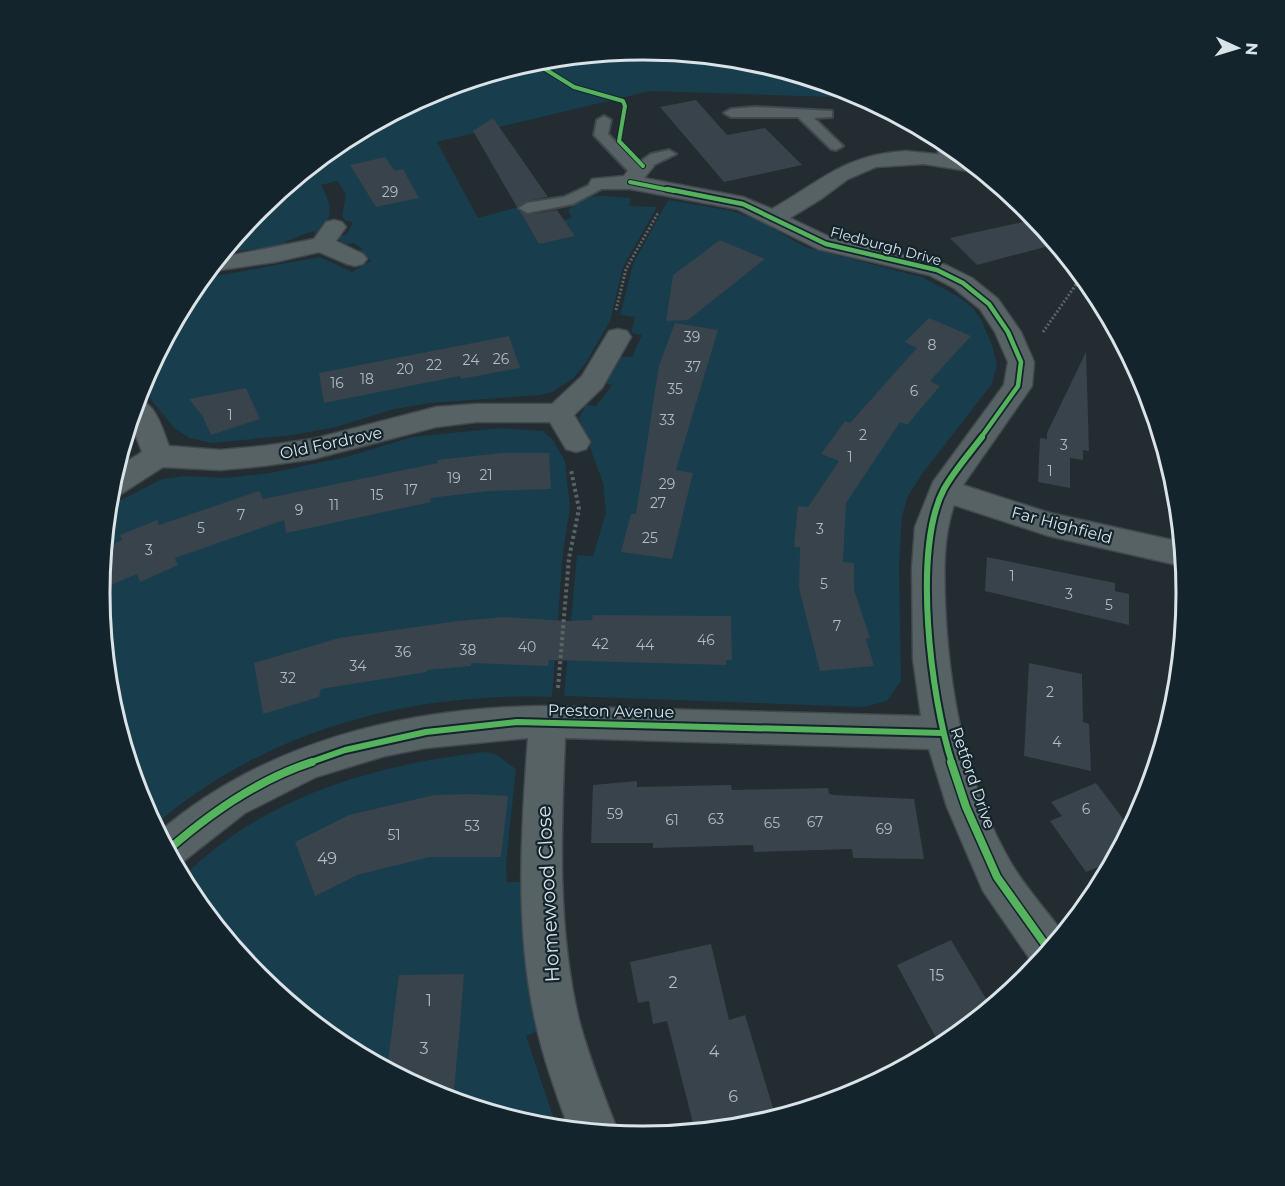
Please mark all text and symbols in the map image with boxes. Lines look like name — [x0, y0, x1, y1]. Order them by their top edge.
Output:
north arrow — [1207, 18, 1267, 78]
text: N — [1242, 42, 1261, 56]
house number: 29 — [382, 183, 398, 201]
street label: Fledburgh Drive — [828, 223, 944, 269]
house number: 39 — [684, 328, 700, 346]
house number: 8 — [928, 336, 937, 354]
house number: 26 — [493, 350, 510, 368]
house number: 24 — [463, 351, 480, 369]
house number: 22 — [426, 356, 442, 374]
house number: 37 — [685, 358, 701, 376]
house number: 20 — [396, 360, 414, 378]
house number: 18 — [360, 370, 374, 388]
house number: 16 — [330, 374, 344, 392]
house number: 35 — [667, 380, 683, 398]
house number: 6 — [910, 382, 919, 400]
house number: 1 — [227, 406, 233, 424]
house number: 33 — [659, 411, 675, 429]
street label: Old Fordrove — [278, 423, 384, 463]
house number: 2 — [859, 426, 867, 444]
house number: 3 — [1060, 436, 1068, 454]
house number: 1 — [847, 448, 853, 466]
house number: 1 — [1047, 462, 1053, 480]
house number: 21 — [479, 466, 493, 484]
house number: 19 — [447, 469, 461, 487]
house number: 29 — [659, 475, 675, 493]
house number: 17 — [404, 481, 418, 499]
house number: 15 — [371, 486, 384, 504]
house number: 27 — [650, 494, 666, 512]
house number: 11 — [329, 496, 339, 514]
house number: 9 — [295, 501, 303, 519]
street label: Far Highfield — [1010, 502, 1114, 548]
house number: 7 — [237, 506, 245, 524]
house number: 5 — [197, 519, 205, 537]
house number: 3 — [816, 520, 824, 538]
house number: 25 — [642, 529, 658, 547]
house number: 3 — [145, 541, 153, 559]
house number: 1 — [1009, 567, 1015, 585]
house number: 5 — [820, 575, 828, 593]
house number: 3 — [1065, 585, 1073, 603]
house number: 5 — [1105, 596, 1113, 614]
house number: 7 — [833, 617, 841, 635]
house number: 46 — [697, 631, 715, 649]
house number: 42 — [591, 635, 609, 653]
house number: 44 — [636, 636, 655, 654]
house number: 40 — [518, 638, 536, 656]
house number: 38 — [460, 641, 476, 659]
house number: 36 — [395, 643, 412, 661]
house number: 34 — [349, 657, 367, 675]
house number: 32 — [280, 669, 296, 687]
house number: 2 — [1046, 683, 1054, 701]
street label: Preston Avenue — [548, 700, 674, 722]
street label: Retford Drive — [947, 725, 999, 831]
house number: 4 — [1052, 733, 1062, 751]
house number: 6 — [1082, 800, 1091, 818]
street label: Homewood Close — [531, 805, 565, 983]
house number: 59 — [607, 805, 623, 823]
house number: 63 — [708, 810, 724, 828]
house number: 61 — [665, 811, 679, 829]
house number: 67 — [807, 813, 823, 831]
house number: 65 — [764, 814, 780, 832]
house number: 53 — [464, 817, 480, 835]
house number: 69 — [875, 820, 893, 838]
house number: 51 — [388, 826, 400, 844]
house number: 49 — [317, 849, 337, 868]
house number: 15 — [930, 966, 944, 985]
house number: 2 — [668, 973, 678, 992]
house number: 1 — [426, 991, 432, 1010]
house number: 3 — [419, 1039, 429, 1058]
house number: 4 — [709, 1042, 720, 1061]
house number: 6 — [728, 1087, 738, 1106]

